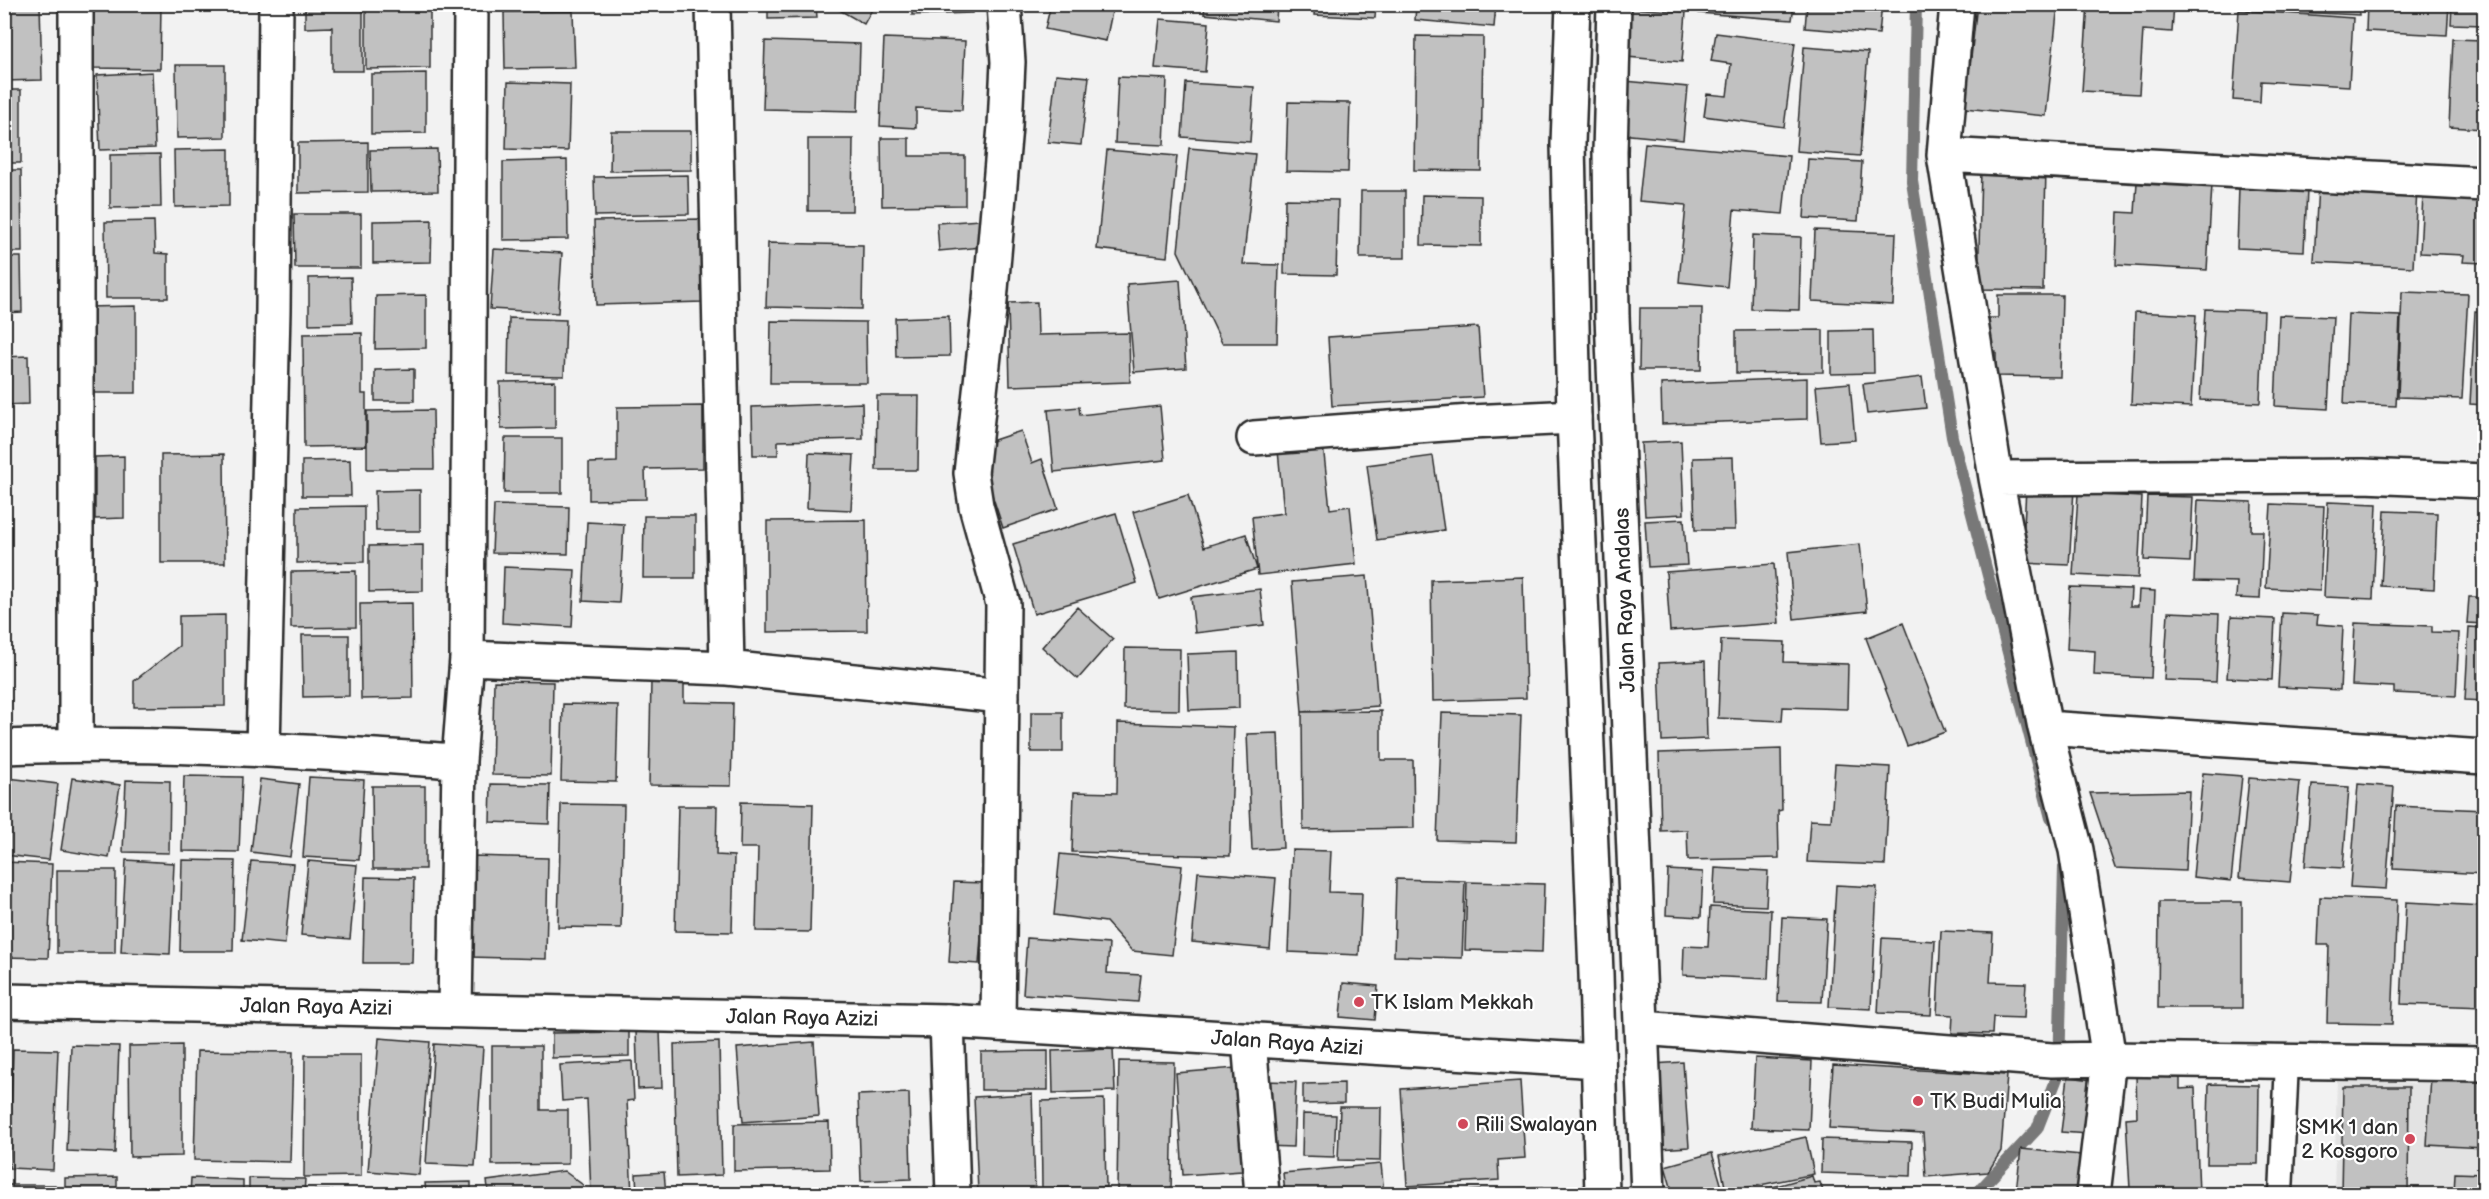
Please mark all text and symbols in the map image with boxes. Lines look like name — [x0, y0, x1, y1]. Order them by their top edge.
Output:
street label: Jalan Raya Andalas — [1609, 507, 1641, 693]
place label: TK Islam Mekkah — [1371, 990, 1534, 1015]
street label: Jalan Raya Azizi — [240, 993, 392, 1021]
marker: TK Islam Mekkah — [1352, 995, 1366, 1009]
street label: Jalan Raya Azizi — [726, 1004, 878, 1032]
street label: Jalan Raya Azizi — [1210, 1025, 1364, 1061]
place label: TK Budi Mulia — [1930, 1089, 2062, 1114]
marker: TK Budi Mulia — [1911, 1094, 1925, 1108]
place label: Rili Swalayan — [1475, 1112, 1597, 1137]
place label: SMK 1 dan 2 Kosgoro — [2298, 1115, 2398, 1164]
marker: Rili Swalayan — [1456, 1117, 1470, 1131]
marker: SMK 1 dan 2 Kosgoro — [2403, 1132, 2417, 1146]

